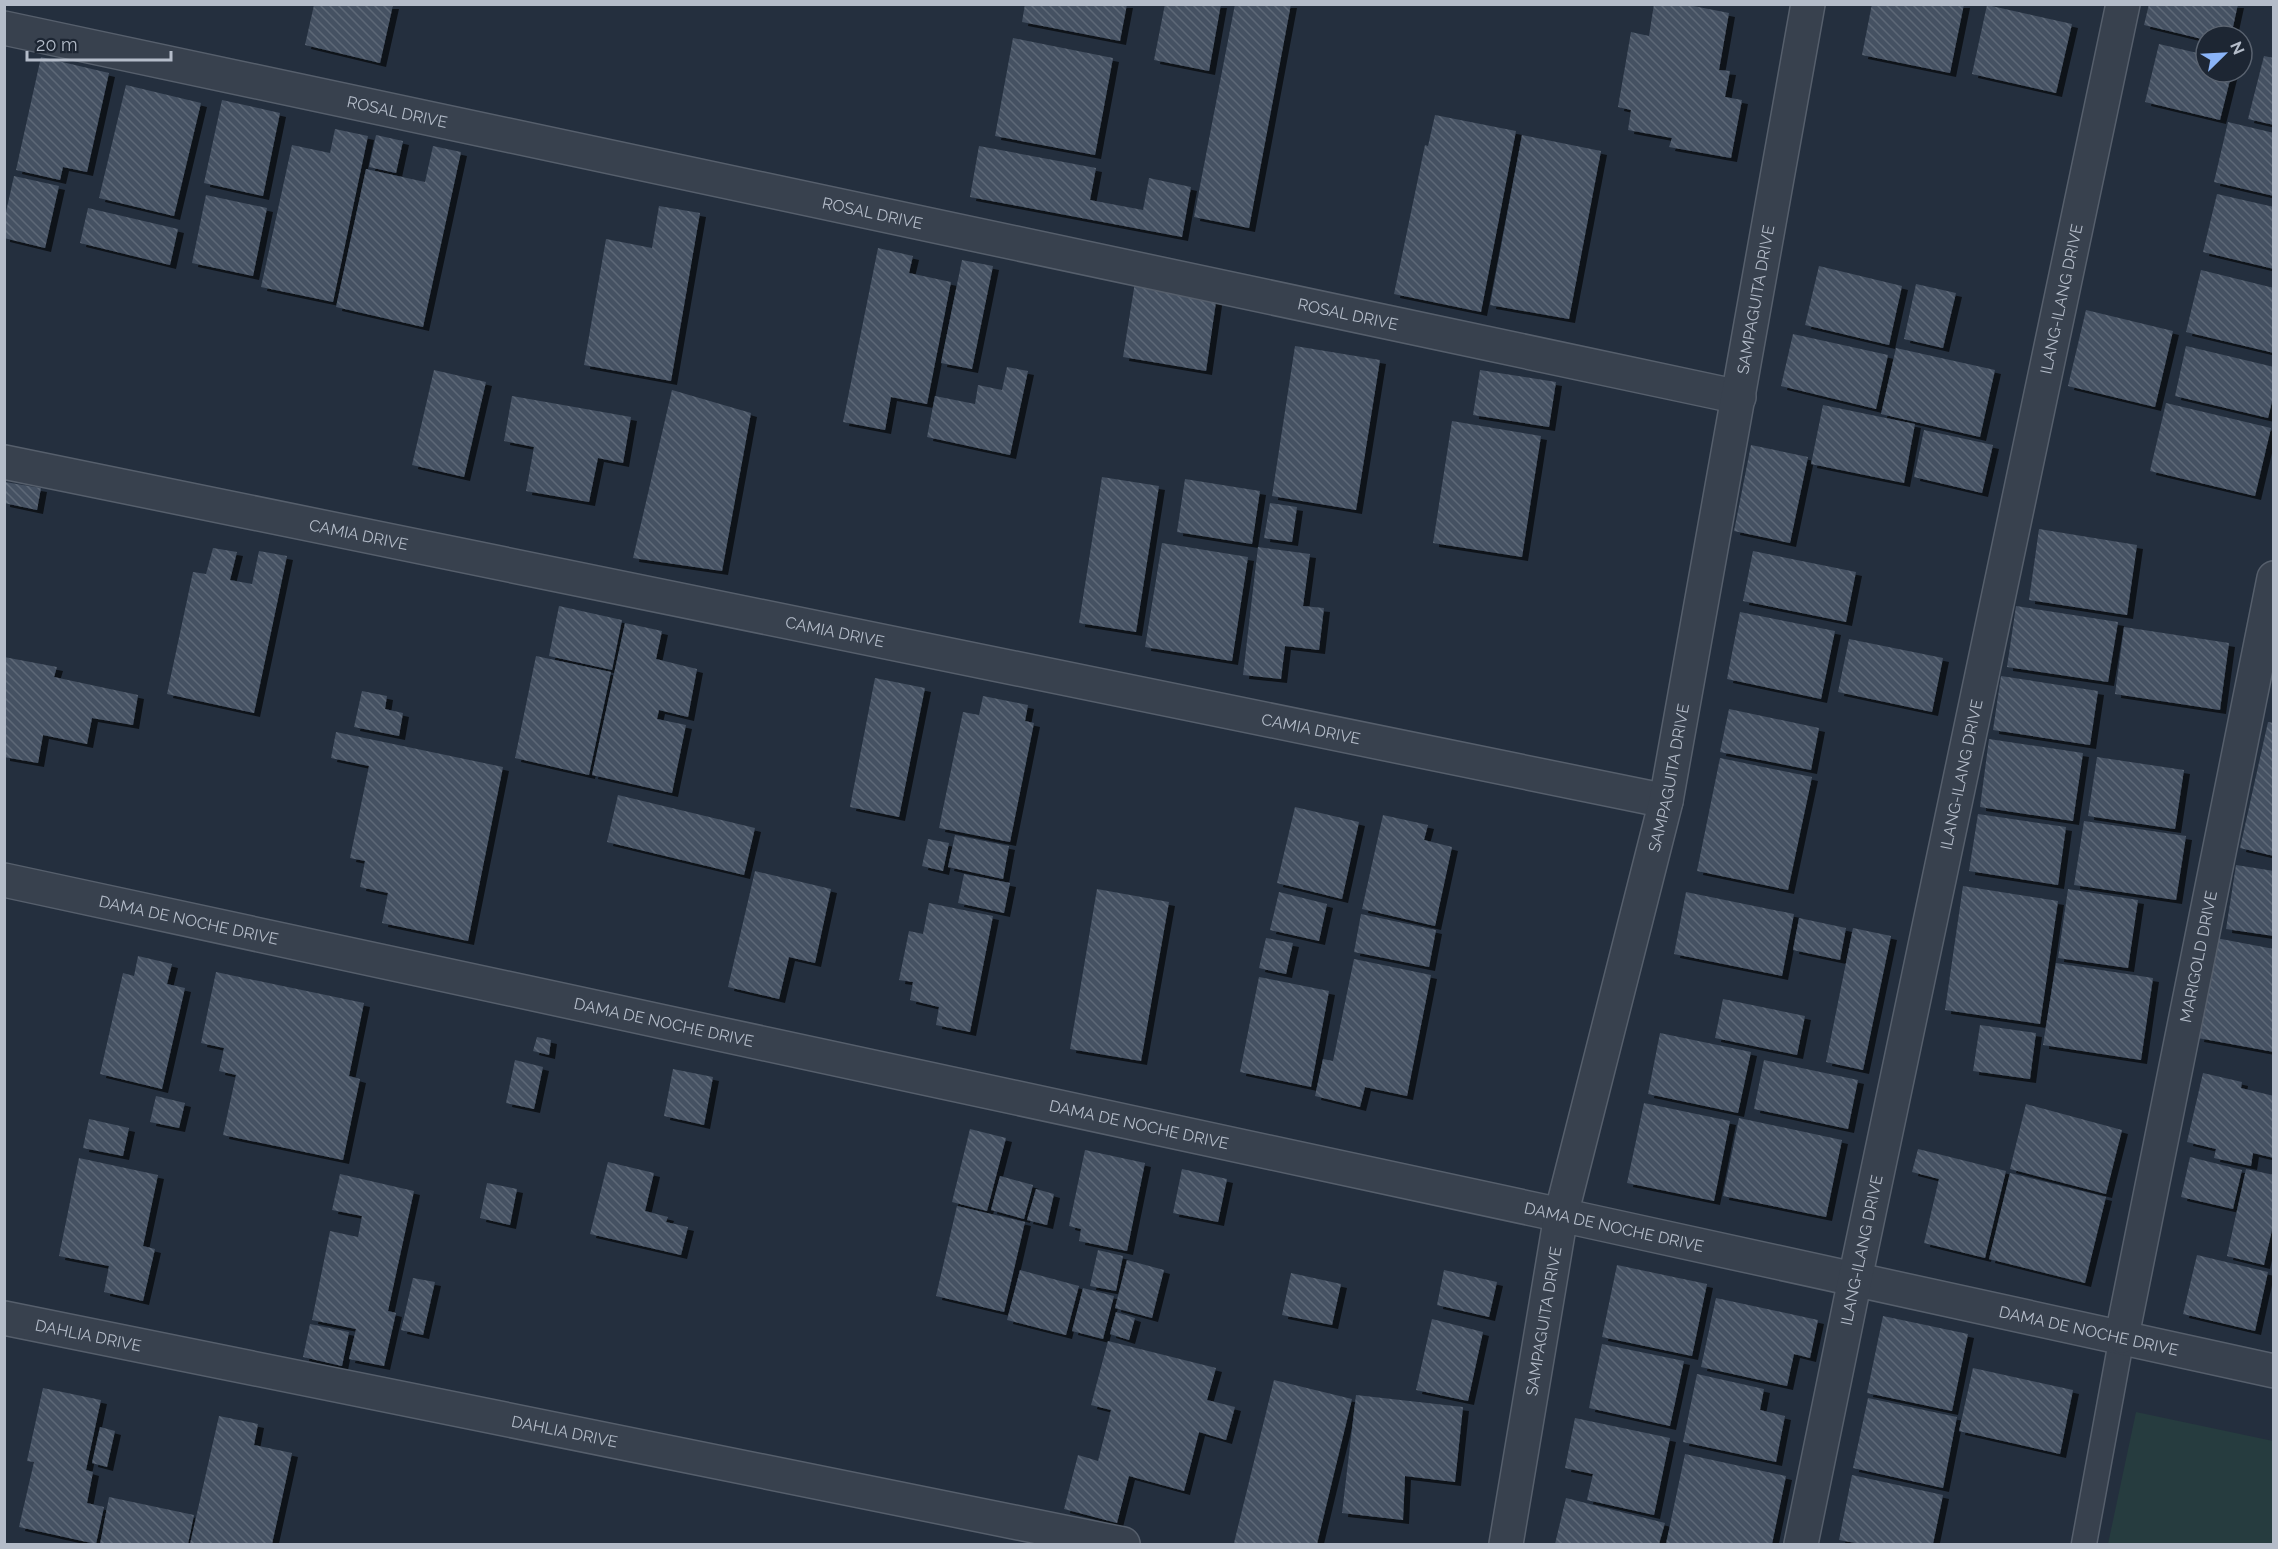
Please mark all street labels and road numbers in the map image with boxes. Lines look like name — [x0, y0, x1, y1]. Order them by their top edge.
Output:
street label: ROSAL DRIVE — [345, 92, 449, 132]
street label: ROSAL DRIVE — [820, 193, 925, 233]
street label: ILANG-ILANG DRIVE — [2036, 222, 2087, 376]
street label: SAMPAGUITA DRIVE — [1733, 223, 1778, 376]
street label: ROSAL DRIVE — [1296, 294, 1400, 334]
street label: CAMIA DRIVE — [307, 515, 410, 554]
street label: CAMIA DRIVE — [784, 613, 886, 651]
street label: ILANG-ILANG DRIVE — [1936, 697, 1987, 852]
street label: SAMPAGUITA DRIVE — [1644, 702, 1693, 854]
street label: CAMIA DRIVE — [1260, 710, 1362, 749]
street label: MARIGOLD DRIVE — [2176, 889, 2221, 1024]
street label: DAMA DE NOCHE DRIVE — [97, 892, 280, 949]
street label: DAMA DE NOCHE DRIVE — [572, 994, 756, 1051]
street label: DAMA DE NOCHE DRIVE — [1047, 1096, 1231, 1153]
street label: ILANG-ILANG DRIVE — [1837, 1173, 1887, 1327]
street label: DAMA DE NOCHE DRIVE — [1523, 1198, 1706, 1256]
street label: SAMPAGUITA DRIVE — [1522, 1245, 1566, 1397]
street label: DAMA DE NOCHE DRIVE — [1997, 1302, 2181, 1360]
street label: DAHLIA DRIVE — [33, 1316, 143, 1356]
street label: DAHLIA DRIVE — [510, 1412, 620, 1452]

